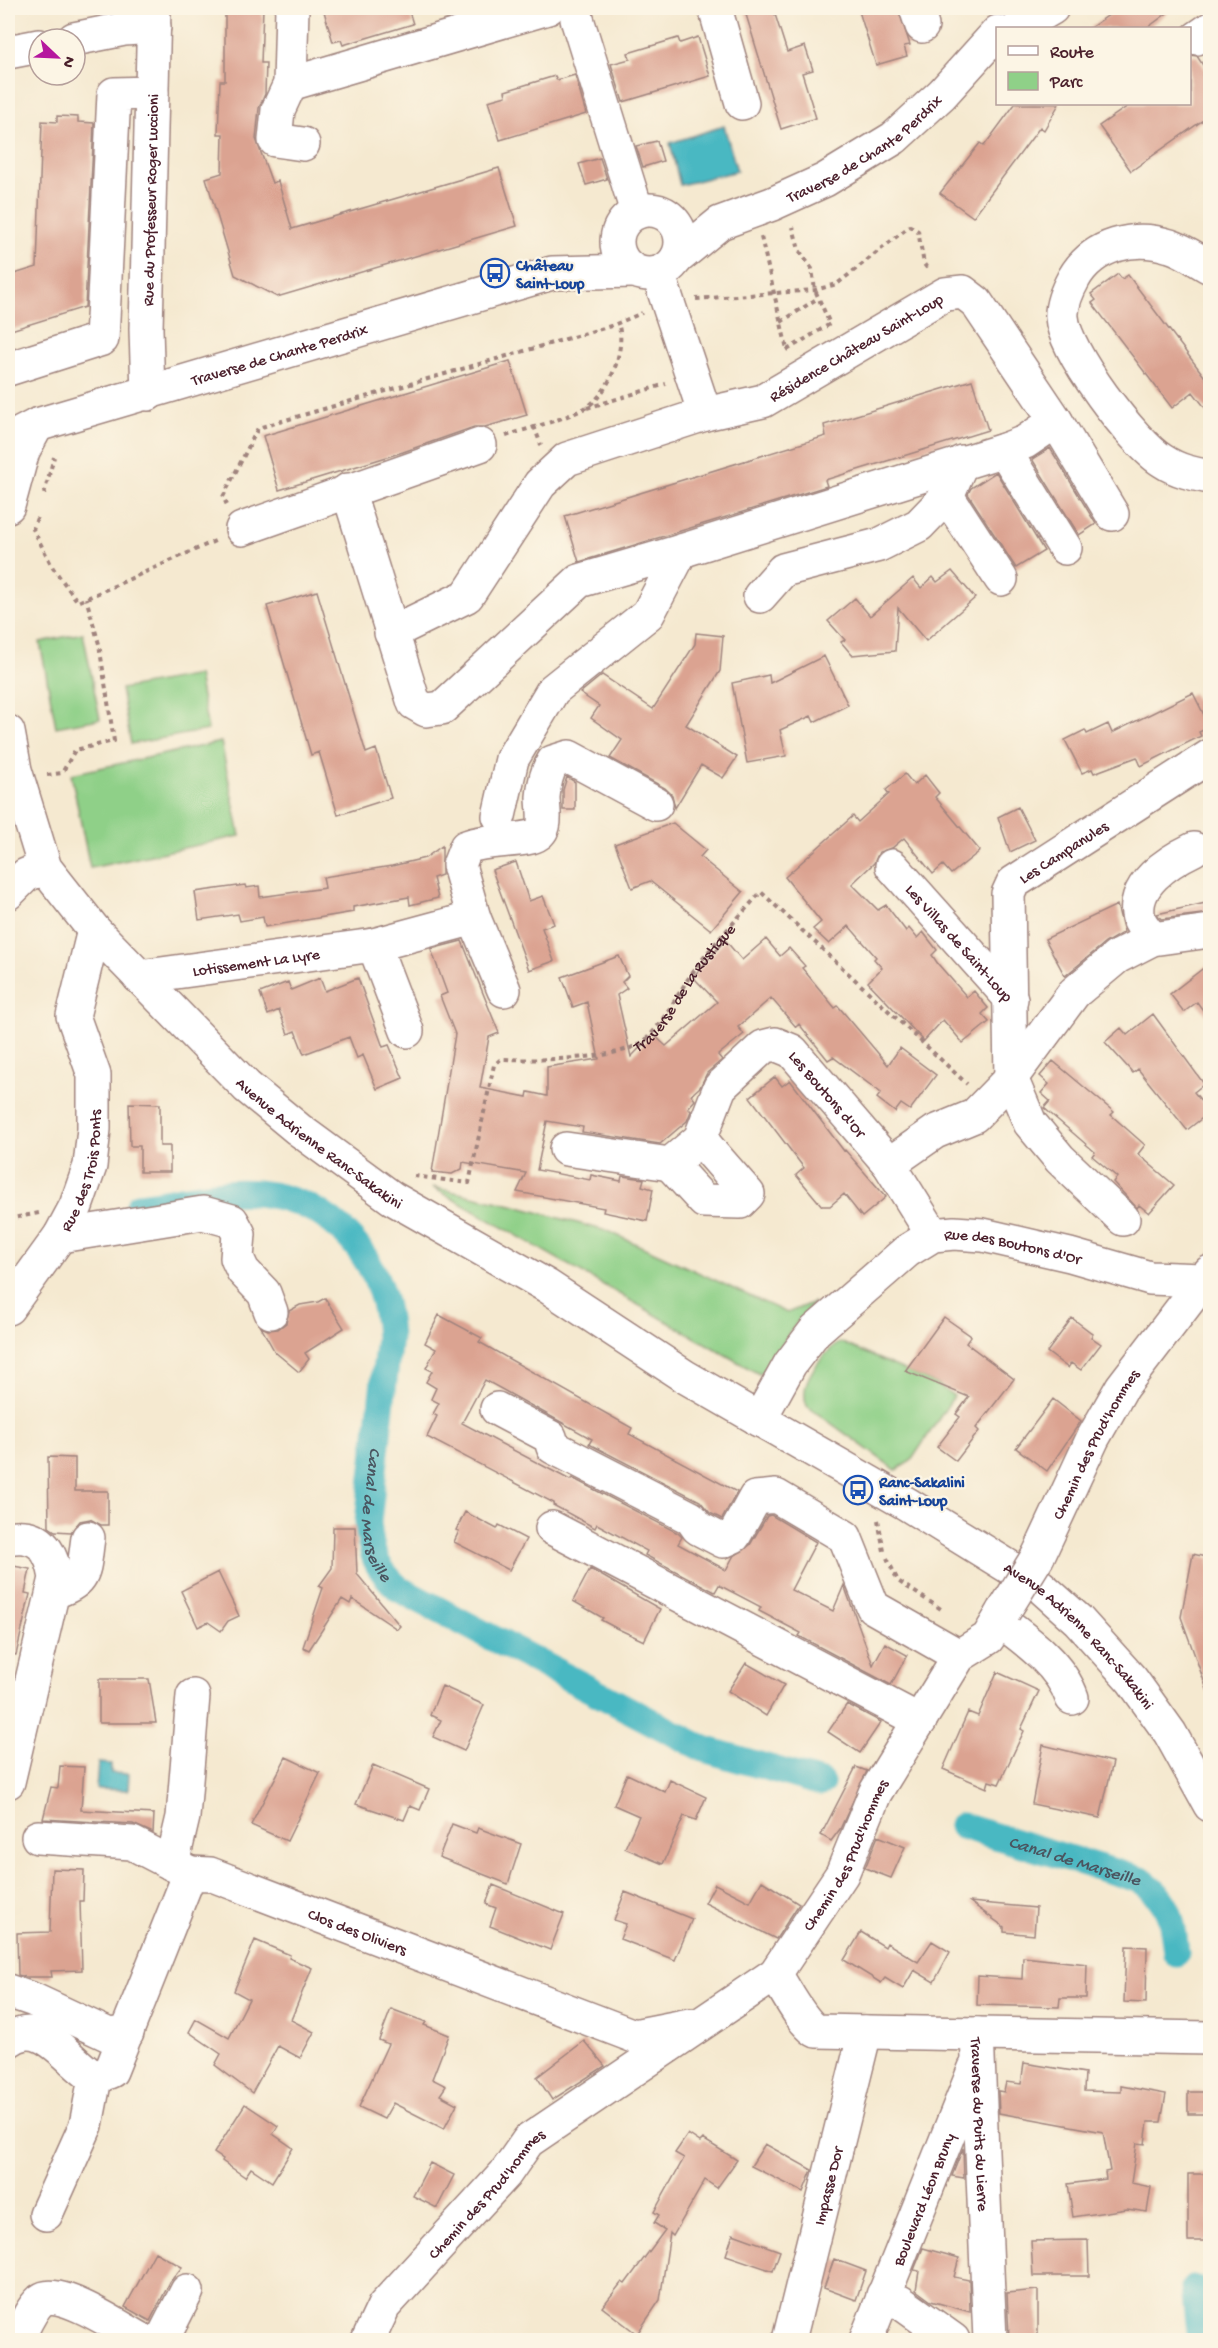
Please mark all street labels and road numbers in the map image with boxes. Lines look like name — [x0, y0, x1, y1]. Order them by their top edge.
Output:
street label: Traverse de Chante Perdrix — [784, 92, 948, 209]
street label: Rue du Professeur Roger Luccioni — [141, 94, 165, 307]
street label: Résidence Château Saint-Loup — [767, 291, 948, 408]
street label: Traverse de Chante Perdrix — [189, 322, 371, 392]
street label: Les Campanules — [1016, 818, 1114, 890]
street label: Les Villas de Saint-Loup — [900, 881, 1015, 1007]
street label: Traverse de La Rustique — [631, 921, 741, 1059]
street label: Lotissement La Lyre — [192, 946, 322, 983]
street label: Les Boutons d'Or — [783, 1048, 869, 1144]
street label: Avenue Adrienne Ranc-Sakakini — [230, 1075, 405, 1215]
street label: Rue des Trois Ponts — [58, 1108, 107, 1236]
street label: Rue des Boutons d'Or — [943, 1227, 1084, 1271]
street label: Chemin des Prud'hommes — [1050, 1366, 1146, 1524]
street label: Avenue Adrienne Ranc-Sakakini — [999, 1560, 1156, 1715]
street label: Chemin des Prud'hommes — [801, 1776, 895, 1936]
street label: Clos des Oliviers — [304, 1906, 410, 1962]
street label: Traverse du Puits du Lierre — [964, 2036, 991, 2213]
street label: Chemin des Prud'hommes — [426, 2126, 551, 2264]
street label: Boulevard Léon Bruny — [890, 2131, 961, 2270]
street label: Impasse Dor — [812, 2144, 850, 2228]

